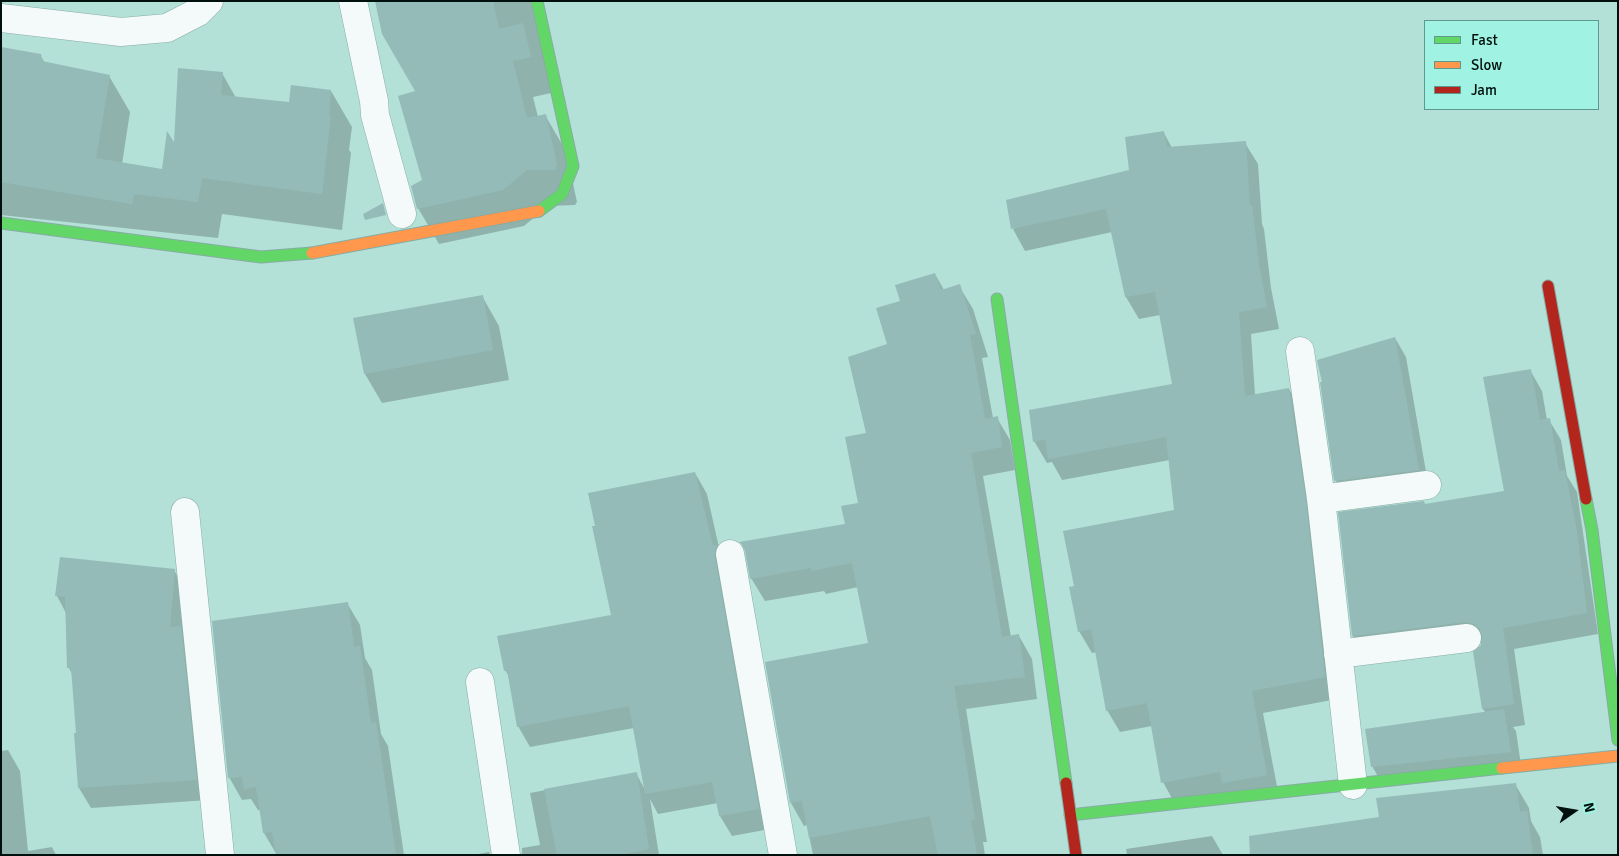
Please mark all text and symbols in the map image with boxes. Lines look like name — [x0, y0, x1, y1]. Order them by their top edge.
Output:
legend — [1424, 20, 1599, 110]
text: Fast — [1471, 31, 1498, 49]
text: Slow — [1471, 56, 1502, 74]
text: Jam — [1471, 81, 1497, 99]
north arrow — [1549, 786, 1599, 836]
text: N — [1580, 801, 1598, 814]

